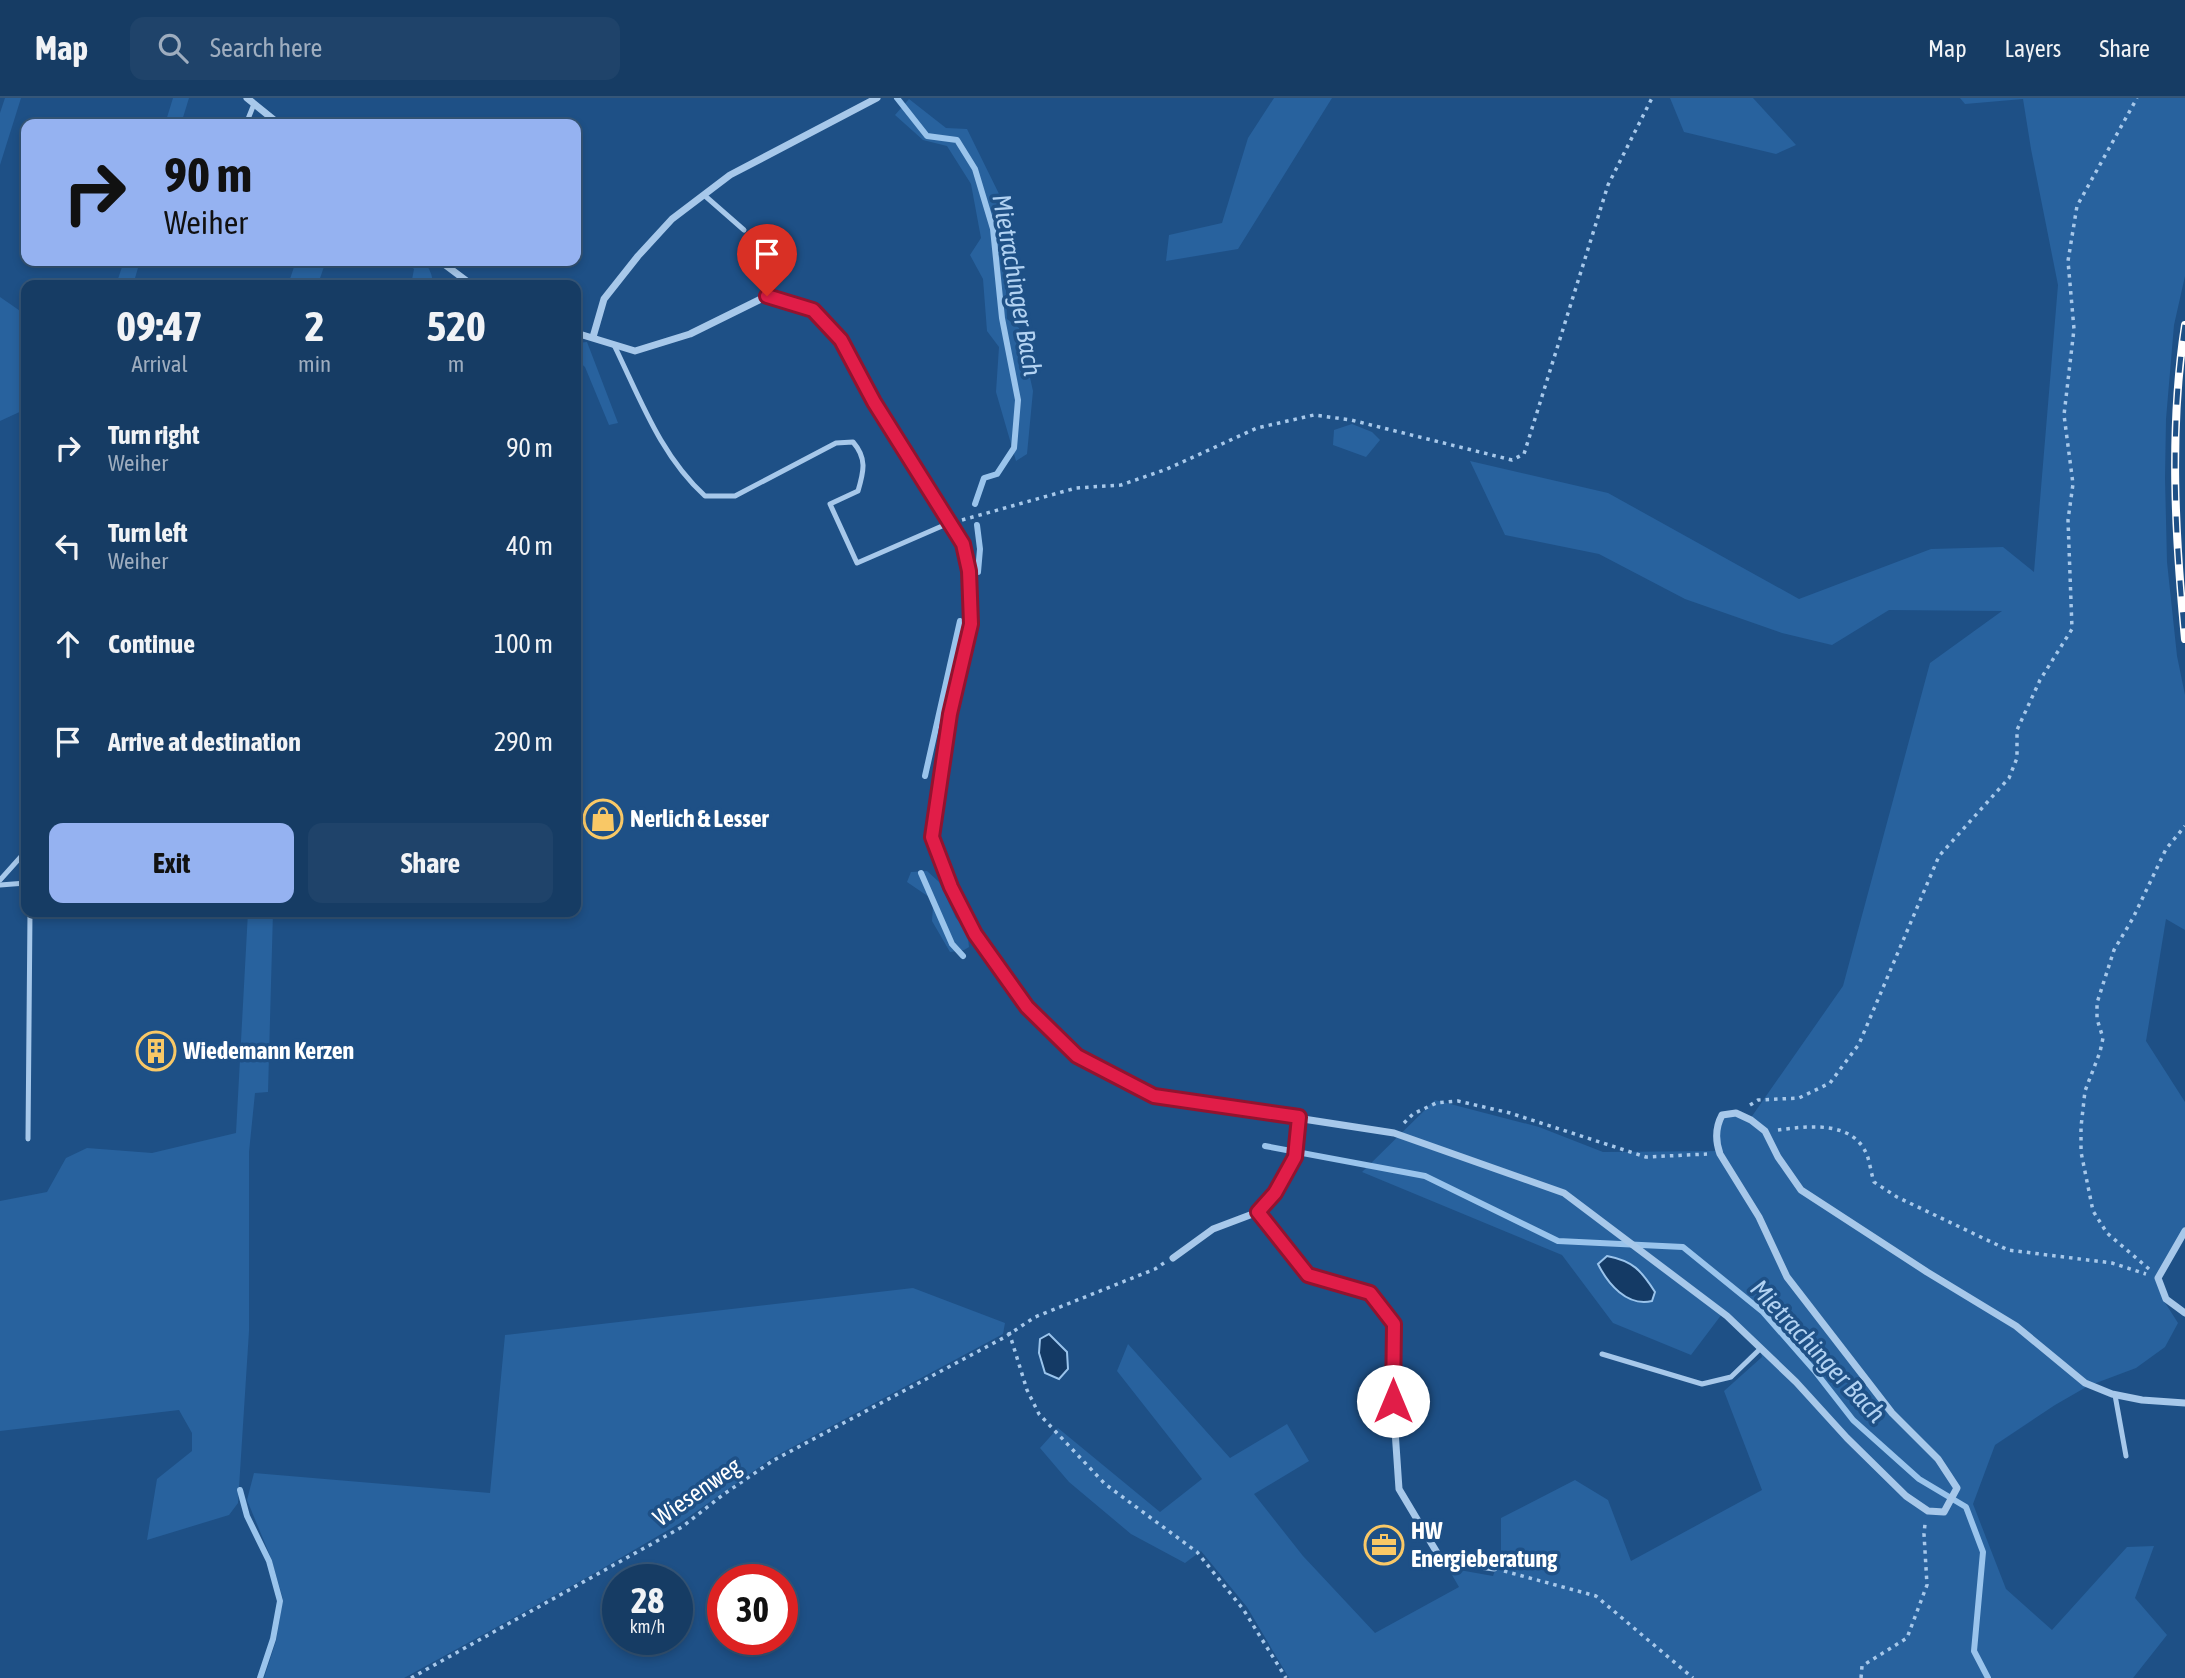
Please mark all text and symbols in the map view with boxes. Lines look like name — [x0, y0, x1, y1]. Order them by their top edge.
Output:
search box — [130, 17, 620, 80]
text: Map — [35, 29, 88, 67]
icon: search — [154, 29, 192, 67]
text: Search here — [210, 33, 322, 63]
text: Map — [1928, 35, 1967, 62]
text: Layers — [2005, 35, 2061, 62]
text: Share — [2099, 35, 2150, 62]
text: 90 m — [164, 146, 252, 202]
icon: right — [49, 147, 140, 238]
water label: Mietrachinger Bach — [986, 192, 1048, 379]
text: Weiher — [164, 204, 248, 241]
pin — [737, 224, 797, 296]
icon: arrive — [748, 235, 786, 273]
text: 09:47 — [116, 302, 203, 350]
text: 2 — [305, 302, 324, 350]
text: 520 — [426, 302, 486, 350]
text: Arrival — [131, 351, 188, 377]
text: min — [298, 351, 331, 377]
text: m — [448, 351, 464, 377]
text: Turn right — [108, 420, 199, 450]
icon: right — [49, 429, 87, 467]
text: 90 m — [506, 433, 553, 463]
text: Weiher — [108, 450, 168, 476]
text: Turn left — [108, 518, 188, 548]
icon: left — [49, 527, 87, 565]
text: 40 m — [506, 531, 553, 561]
text: Weiher — [108, 548, 168, 574]
icon: ahead — [49, 625, 87, 663]
text: Continue — [108, 629, 195, 659]
text: 100 m — [494, 629, 553, 659]
icon: arrive — [49, 723, 87, 761]
text: Arrive at destination — [108, 727, 301, 757]
text: 290 m — [494, 727, 553, 757]
shop icon: Nerlich & Lesser — [582, 798, 624, 840]
place label: Nerlich & Lesser — [630, 805, 770, 832]
button: Exit — [49, 823, 294, 903]
button: Share — [308, 823, 553, 903]
building icon: Wiedemann Kerzen — [135, 1030, 177, 1072]
place label: Wiedemann Kerzen — [182, 1037, 354, 1064]
water label: Mietrachinger Bach — [1744, 1274, 1892, 1429]
position arrow — [1356, 1364, 1430, 1438]
street label: Wiesenweg — [648, 1451, 746, 1531]
place label: HW Energieberatung — [1411, 1517, 1558, 1572]
office icon: HW Energieberatung — [1363, 1524, 1405, 1566]
speed limit sign: 30 — [707, 1564, 798, 1655]
text: 28 — [631, 1580, 664, 1620]
text: km/h — [630, 1616, 665, 1637]

